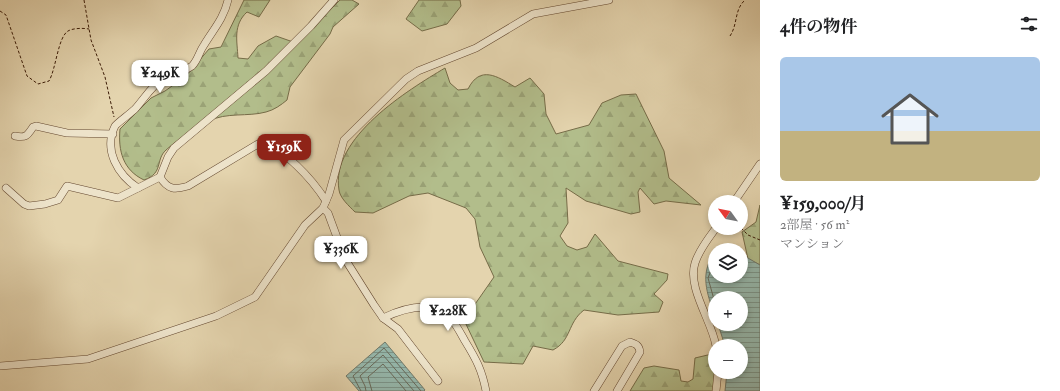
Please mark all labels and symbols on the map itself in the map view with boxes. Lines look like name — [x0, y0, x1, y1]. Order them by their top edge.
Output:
pin: ¥249K — [132, 60, 188, 94]
pin: ¥159K — [256, 134, 312, 168]
north arrow — [708, 195, 748, 235]
pin: ¥336K — [313, 236, 369, 270]
pin: ¥228K — [420, 298, 476, 332]

